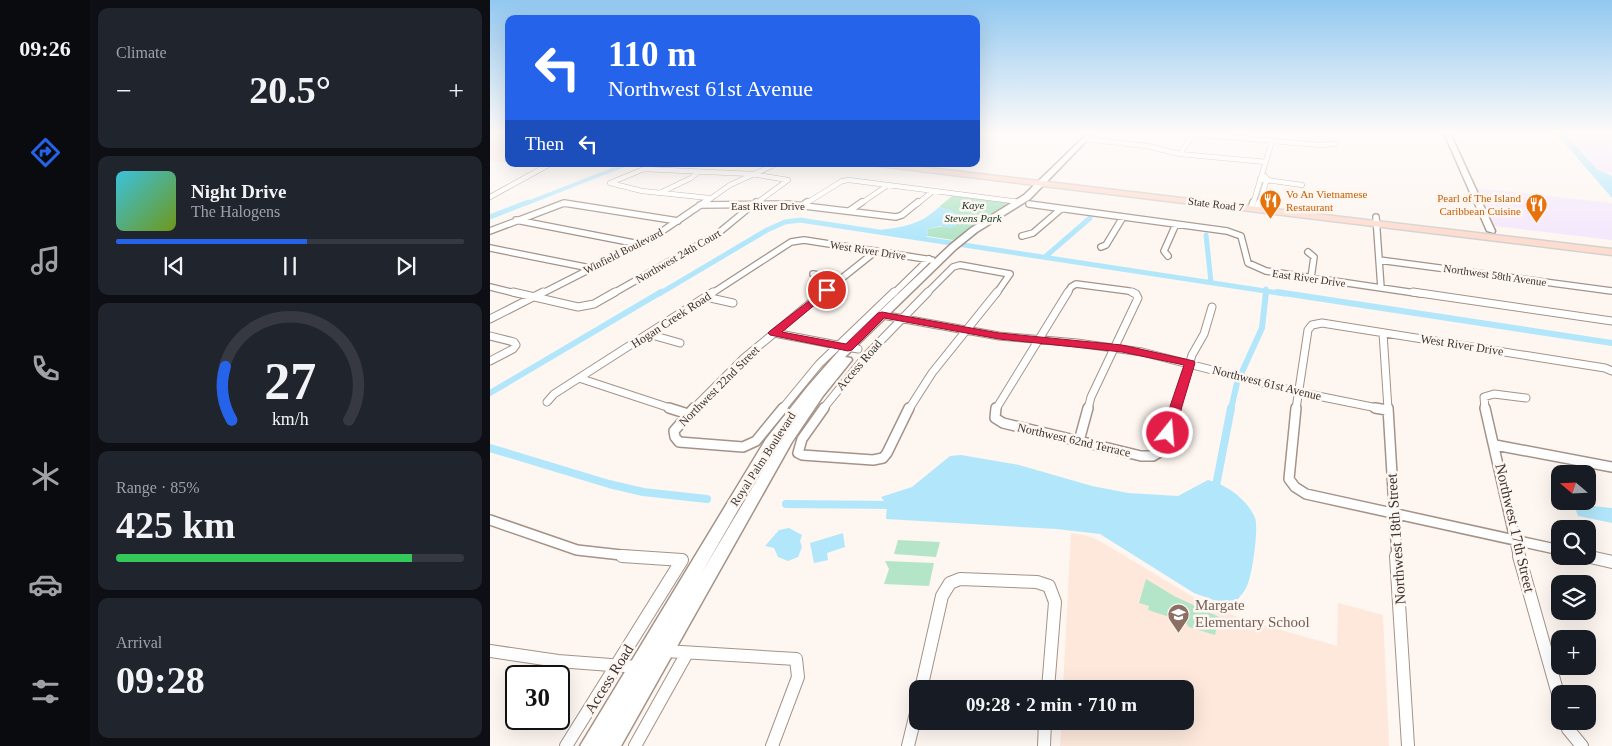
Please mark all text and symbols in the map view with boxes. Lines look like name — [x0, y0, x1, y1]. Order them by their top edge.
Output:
icon: left — [525, 35, 590, 100]
text: 110 m — [608, 35, 696, 74]
text: 09:26 — [19, 36, 71, 61]
text: Climate — [116, 44, 167, 61]
text: 20.5° — [249, 69, 331, 111]
text: − — [116, 75, 132, 106]
text: + — [448, 75, 464, 106]
text: Northwest 61st Avenue — [608, 76, 813, 101]
icon: left — [574, 130, 602, 158]
text: Then — [525, 133, 564, 154]
icon: directions — [28, 135, 63, 170]
text: Night Drive — [191, 181, 287, 202]
restaurant icon: Vo An Vietnamese Restaurant — [1258, 188, 1282, 219]
place label: Vo An Vietnamese Restaurant — [1286, 188, 1368, 213]
place label: Pearl of The Island Caribbean Cuisine — [1437, 192, 1521, 217]
restaurant icon: Pearl of The Island Caribbean Cuisine — [1525, 192, 1549, 223]
street label: State Road 7 — [1187, 195, 1245, 213]
park label: Kaye Stevens Park — [944, 199, 1003, 224]
street label: East River Drive — [731, 200, 805, 212]
text: The Halogens — [191, 203, 280, 220]
street label: Winfield Boulevard — [581, 226, 665, 276]
street label: Northwest 24th Court — [633, 227, 723, 285]
street label: West River Drive — [829, 238, 907, 262]
icon: music — [28, 243, 63, 278]
icon: previous — [160, 252, 188, 280]
icon: pause — [276, 252, 304, 280]
icon: next — [392, 252, 420, 280]
street label: Northwest 58th Avenue — [1443, 262, 1547, 288]
street label: East River Drive — [1272, 267, 1347, 289]
pin — [806, 269, 848, 311]
icon: arrive — [813, 276, 841, 304]
street label: Hogan Creek Road — [629, 289, 713, 351]
street label: West River Drive — [1420, 332, 1504, 358]
street label: Access Road — [833, 337, 885, 393]
street label: Northwest 22nd Street — [676, 342, 763, 429]
icon: phone — [28, 351, 63, 386]
text: 27 — [264, 353, 316, 410]
street label: Northwest 61st Avenue — [1211, 363, 1323, 403]
position arrow — [1141, 406, 1193, 458]
text: km/h — [272, 409, 308, 429]
street label: Royal Palm Boulevard — [727, 409, 799, 509]
street label: Northwest 62nd Terrace — [1016, 420, 1132, 460]
icon: climate — [28, 459, 63, 494]
street label: Northwest 17th Street — [1492, 462, 1538, 595]
north arrow — [1551, 465, 1596, 510]
map controls — [1551, 465, 1596, 730]
street label: Northwest 18th Street — [1383, 472, 1409, 605]
text: Range · 85% — [116, 479, 200, 496]
text: 425 km — [116, 504, 235, 546]
button: search — [1551, 520, 1596, 565]
icon: car — [28, 567, 63, 602]
button: layers — [1551, 575, 1596, 620]
place label: Margate Elementary School — [1195, 597, 1310, 630]
school or university icon: Margate Elementary School — [1167, 602, 1191, 633]
button: + — [1551, 630, 1596, 675]
text: Arrival — [116, 634, 162, 651]
street label: Access Road — [582, 641, 637, 716]
text: 09:28 — [116, 659, 205, 701]
speed limit sign: 30 — [505, 665, 570, 730]
icon: filters — [28, 674, 63, 709]
button: − — [1551, 685, 1596, 730]
text: 09:28 · 2 min · 710 m — [966, 694, 1137, 715]

